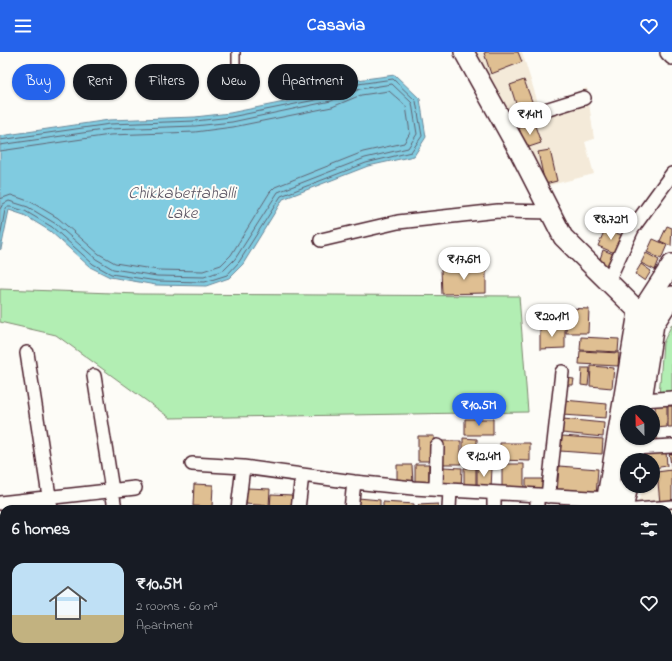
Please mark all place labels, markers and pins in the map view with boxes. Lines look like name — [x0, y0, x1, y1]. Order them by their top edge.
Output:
pin: ₹14M — [506, 102, 554, 136]
pin: ₹8.72M — [578, 207, 644, 241]
pin: ₹17.6M — [431, 247, 497, 281]
pin: ₹20.1M — [519, 304, 585, 338]
pin: ₹10.5M — [446, 393, 512, 427]
pin: ₹12.4M — [451, 444, 517, 478]

